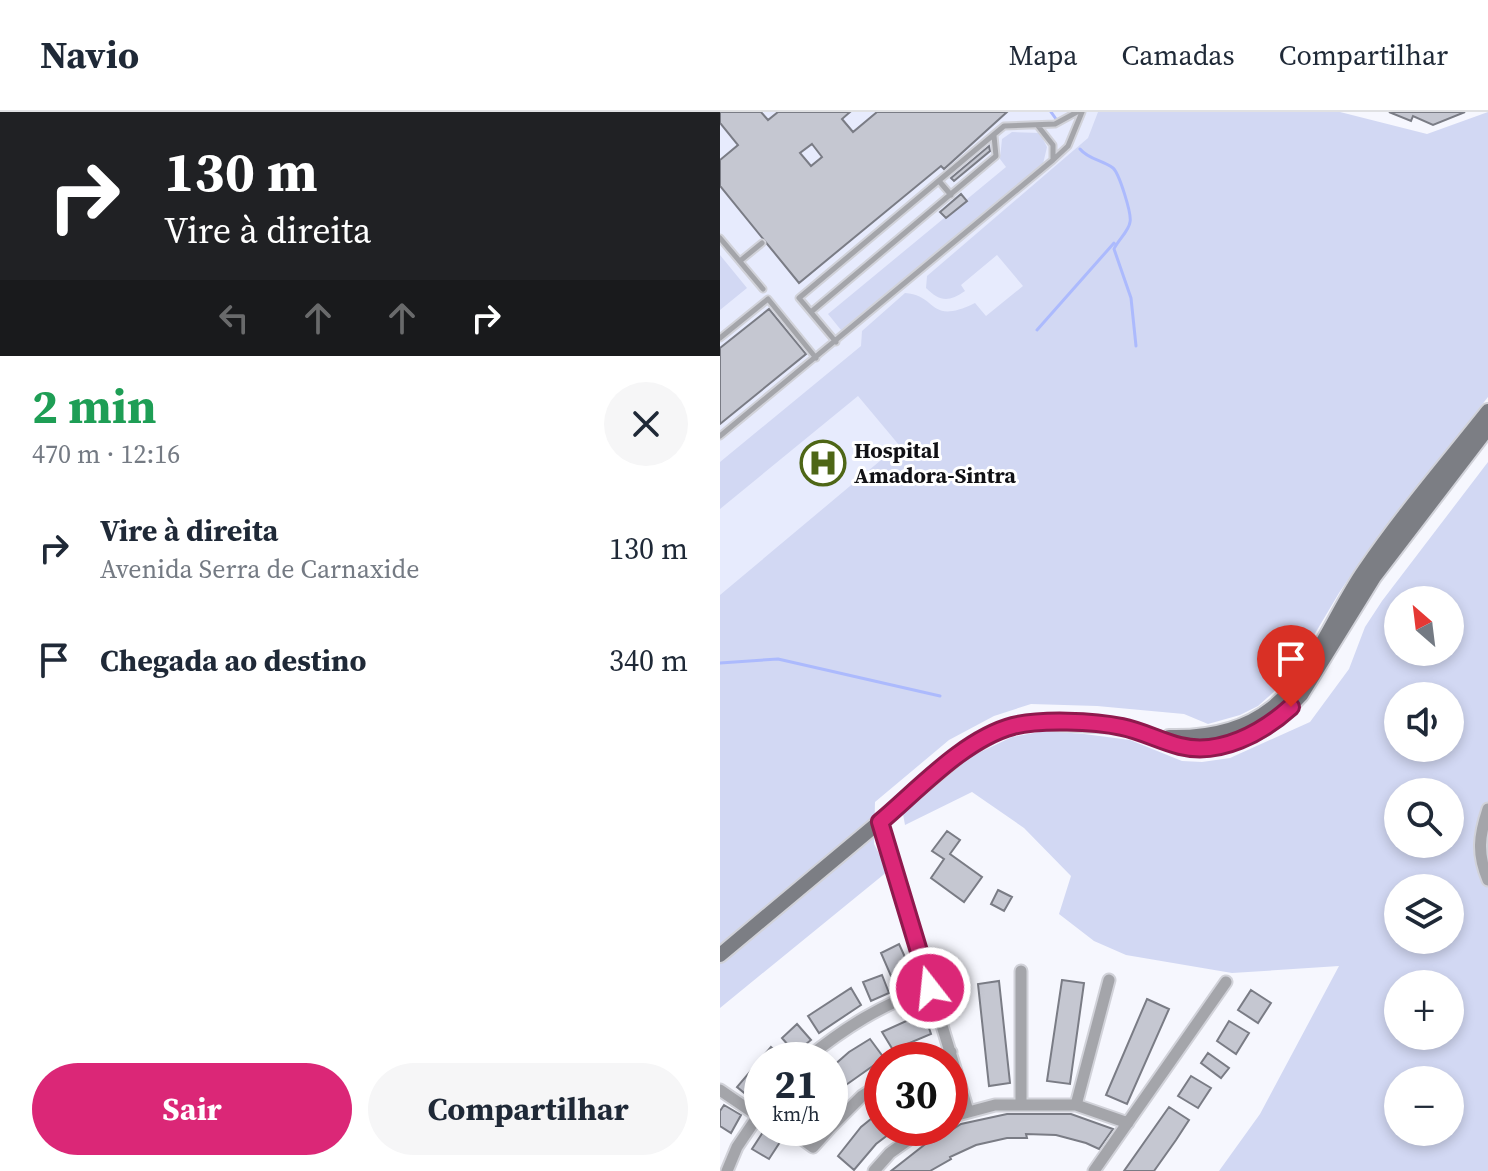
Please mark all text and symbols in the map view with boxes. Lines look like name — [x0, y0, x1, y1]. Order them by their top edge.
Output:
text: Navio — [40, 29, 139, 81]
text: Mapa — [1009, 36, 1078, 74]
text: Camadas — [1122, 36, 1235, 74]
text: Compartilhar — [1279, 36, 1448, 74]
text: 130 m — [164, 133, 318, 210]
icon: right — [32, 144, 136, 248]
text: Vire à direita — [164, 206, 371, 255]
icon: left — [212, 296, 256, 340]
icon: ahead — [296, 296, 340, 340]
icon: ahead — [380, 296, 424, 340]
icon: right — [464, 296, 508, 340]
text: 2 min — [32, 373, 157, 439]
button: close — [604, 382, 688, 466]
place label: Hospital Amadora-Sintra — [854, 435, 1016, 490]
text: 470 m · 12:16 — [32, 436, 180, 472]
hospital icon: Hospital Amadora-Sintra — [799, 439, 847, 487]
text: Vire à direita — [100, 510, 279, 551]
icon: right — [32, 526, 76, 570]
text: 130 m — [609, 528, 688, 569]
text: Avenida Serra de Carnaxide — [100, 551, 419, 587]
north arrow — [1384, 586, 1464, 666]
map controls — [1384, 586, 1464, 1146]
pin — [1257, 625, 1325, 707]
icon: arrive — [1269, 637, 1313, 681]
icon: arrive — [32, 638, 76, 682]
text: Chegada ao destino — [100, 640, 366, 681]
text: 340 m — [609, 640, 688, 681]
button: sound — [1384, 682, 1464, 762]
button: search — [1384, 778, 1464, 858]
button: layers — [1384, 874, 1464, 954]
position arrow — [888, 946, 972, 1030]
button: + — [1384, 970, 1464, 1050]
speed limit sign: 30 — [864, 1042, 968, 1146]
text: 21 — [774, 1057, 818, 1111]
button: Sair — [32, 1063, 352, 1155]
button: Compartilhar — [368, 1063, 688, 1155]
button: − — [1384, 1066, 1464, 1146]
text: km/h — [772, 1100, 820, 1128]

